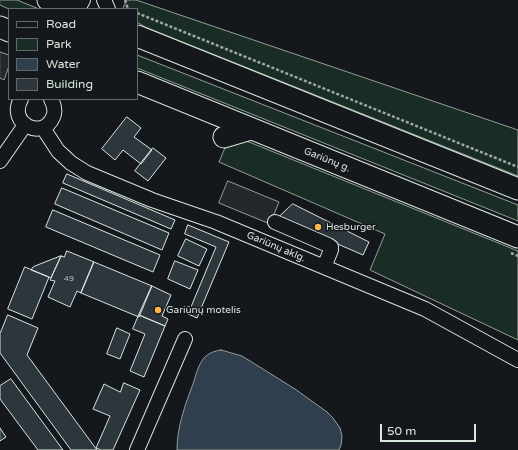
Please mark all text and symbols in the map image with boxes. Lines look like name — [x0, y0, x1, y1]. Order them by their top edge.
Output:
legend — [8, 8, 138, 100]
text: Road — [46, 17, 76, 31]
text: Park — [46, 37, 72, 51]
text: Water — [46, 57, 80, 71]
text: Building — [46, 77, 93, 91]
street label: Gariūnų g. — [302, 145, 352, 175]
place label: Hesburger — [326, 221, 376, 233]
marker: Hesburger — [313, 222, 323, 232]
street label: Gariūnų aklg. — [245, 229, 307, 265]
house number: 49 — [64, 274, 74, 284]
place label: Gariūnų motelis — [166, 304, 241, 316]
marker: Gariūnų motelis — [153, 305, 163, 315]
scale bar — [382, 416, 478, 442]
text: 50 m — [387, 424, 416, 438]

